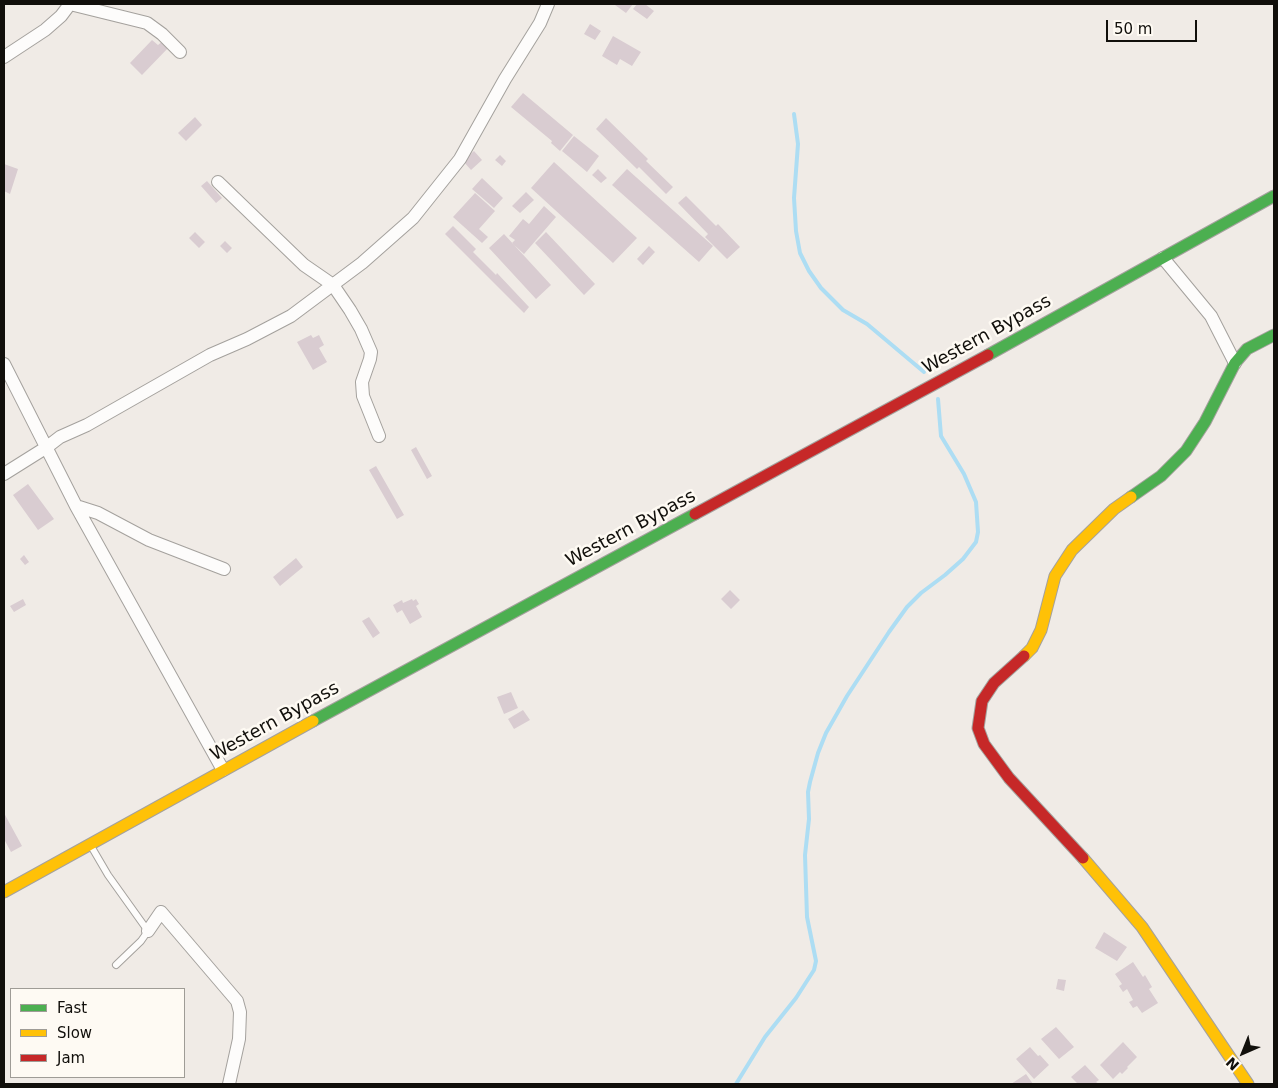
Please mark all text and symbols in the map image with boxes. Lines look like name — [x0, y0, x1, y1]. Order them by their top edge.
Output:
scale bar — [1108, 10, 1199, 42]
text: 50 m — [1114, 20, 1152, 38]
street label: Western Bypass — [919, 291, 1055, 379]
street label: Western Bypass — [562, 486, 700, 572]
street label: Western Bypass — [207, 678, 343, 766]
legend — [10, 988, 185, 1078]
text: Fast — [57, 999, 87, 1017]
text: Slow — [57, 1024, 92, 1042]
north arrow — [1218, 1028, 1268, 1078]
text: Jam — [57, 1049, 85, 1067]
text: N — [1223, 1054, 1242, 1074]

